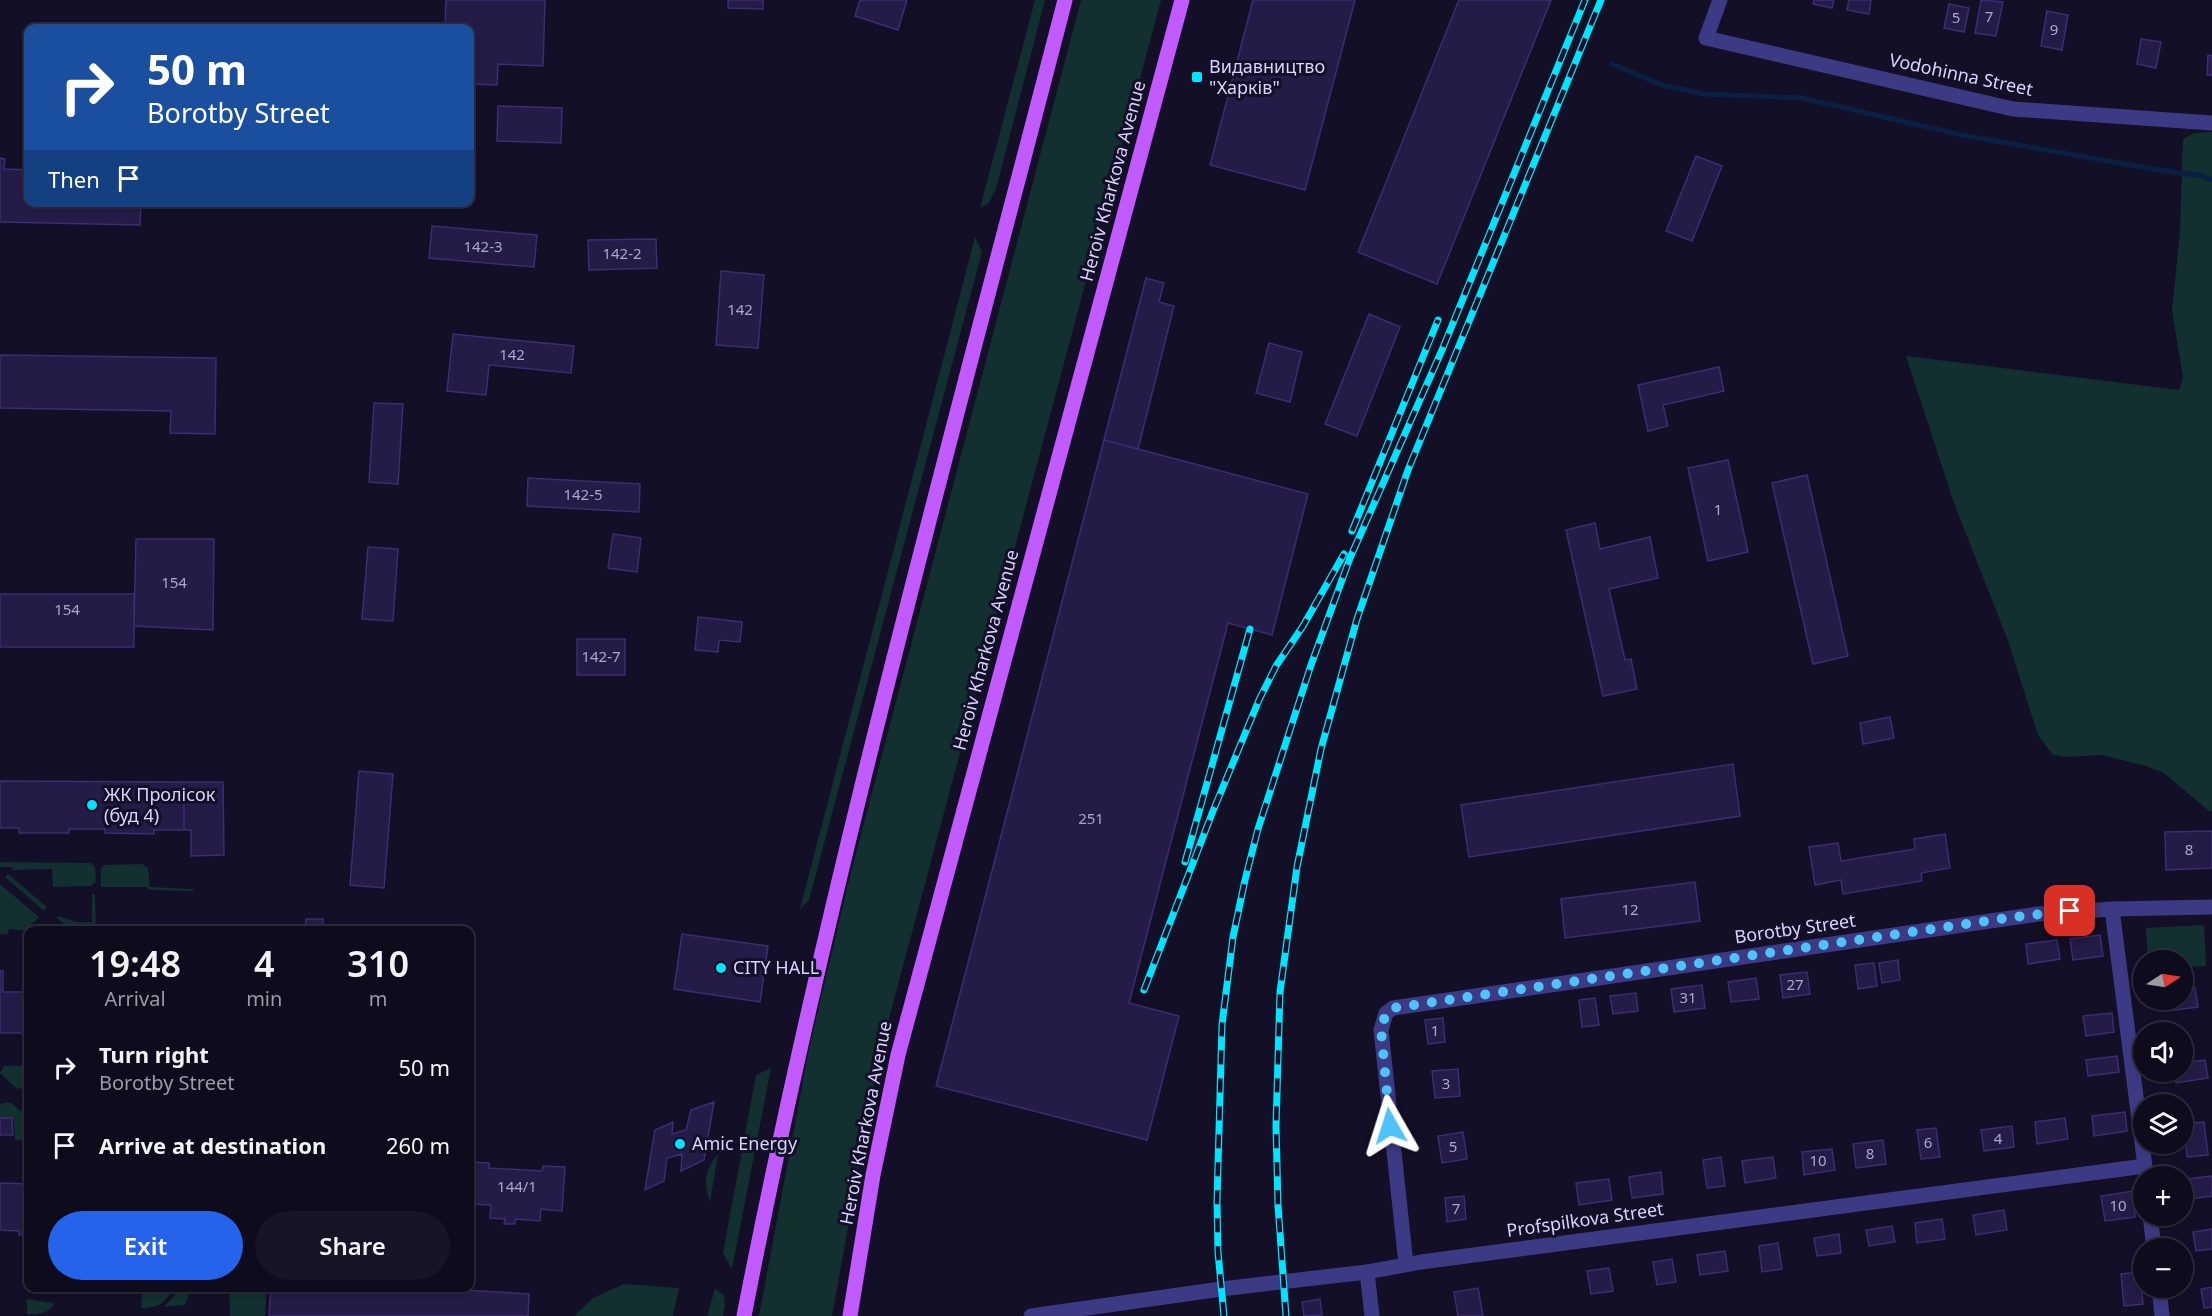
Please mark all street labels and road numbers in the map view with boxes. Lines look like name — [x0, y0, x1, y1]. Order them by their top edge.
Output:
street label: Vodohinna Street — [1887, 47, 2036, 101]
street label: Heroiv Kharkova Avenue — [1074, 78, 1150, 284]
street label: Heroiv Kharkova Avenue — [947, 547, 1023, 753]
street label: Borotby Street — [1733, 908, 1857, 948]
street label: Heroiv Kharkova Avenue — [833, 1019, 897, 1227]
street label: Profspilkova Street — [1505, 1196, 1665, 1242]

